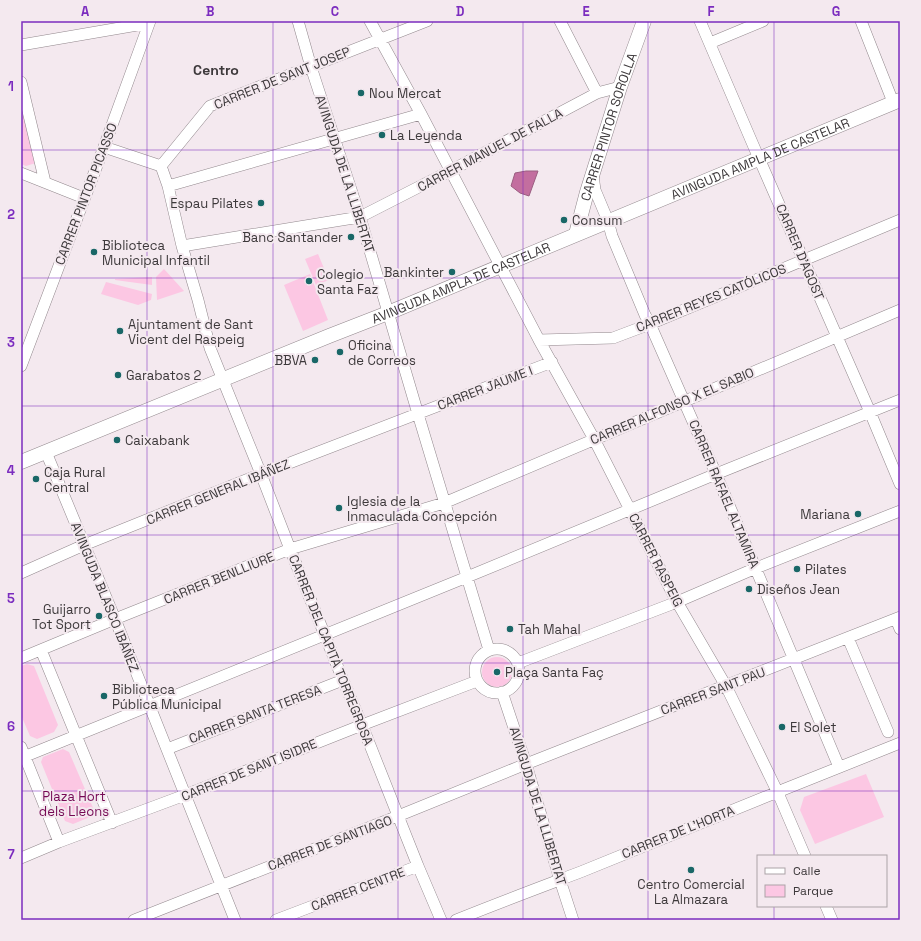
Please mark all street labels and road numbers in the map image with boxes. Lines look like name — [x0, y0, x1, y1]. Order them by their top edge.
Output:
street label: CARRER DE SANT JOSEP — [211, 43, 353, 113]
street label: CARRER PINTOR SOROLLA — [577, 50, 640, 203]
street label: AVINGUDA DE LA LLIBERTAT — [311, 93, 379, 255]
street label: CARRER MANUEL DE FALLA — [414, 104, 566, 196]
street label: AVINGUDA AMPLA DE CASTELAR — [668, 114, 852, 203]
street label: CARRER PINTOR PICASSO — [51, 121, 121, 267]
street label: CARRER D'AGOST — [772, 201, 828, 303]
street label: AVINGUDA AMPLA DE CASTELAR — [369, 238, 553, 327]
street label: CARRER REYES CATÓLICOS — [633, 260, 789, 336]
street label: CARRER JAUME I — [435, 362, 535, 414]
street label: CARRER ALFONSO X EL SABIO — [587, 364, 757, 448]
street label: CARRER RAFAEL ALTAMIRA — [685, 417, 763, 571]
street label: CARRER GENERAL IBÁÑEZ — [144, 455, 292, 529]
street label: CARRER RASPEIG — [625, 510, 687, 610]
street label: AVINGUDA BLASCO IBÁÑEZ — [67, 520, 143, 674]
street label: CARRER BENLLIURE — [161, 548, 277, 608]
street label: CARRER DEL CAPITÀ TORREGROSA — [285, 552, 377, 748]
street label: CARRER SANT PAU — [658, 663, 768, 719]
street label: CARRER SANTA TERESA — [186, 681, 324, 747]
street label: AVINGUDA DE LA LLIBERTAT — [506, 725, 570, 888]
street label: CARRER DE SANT ISIDRE — [179, 735, 319, 805]
street label: CARRER DE L'HORTA — [619, 802, 737, 862]
street label: CARRER DE SANTIAGO — [265, 811, 395, 875]
street label: CARRER CENTRE — [309, 863, 407, 915]

